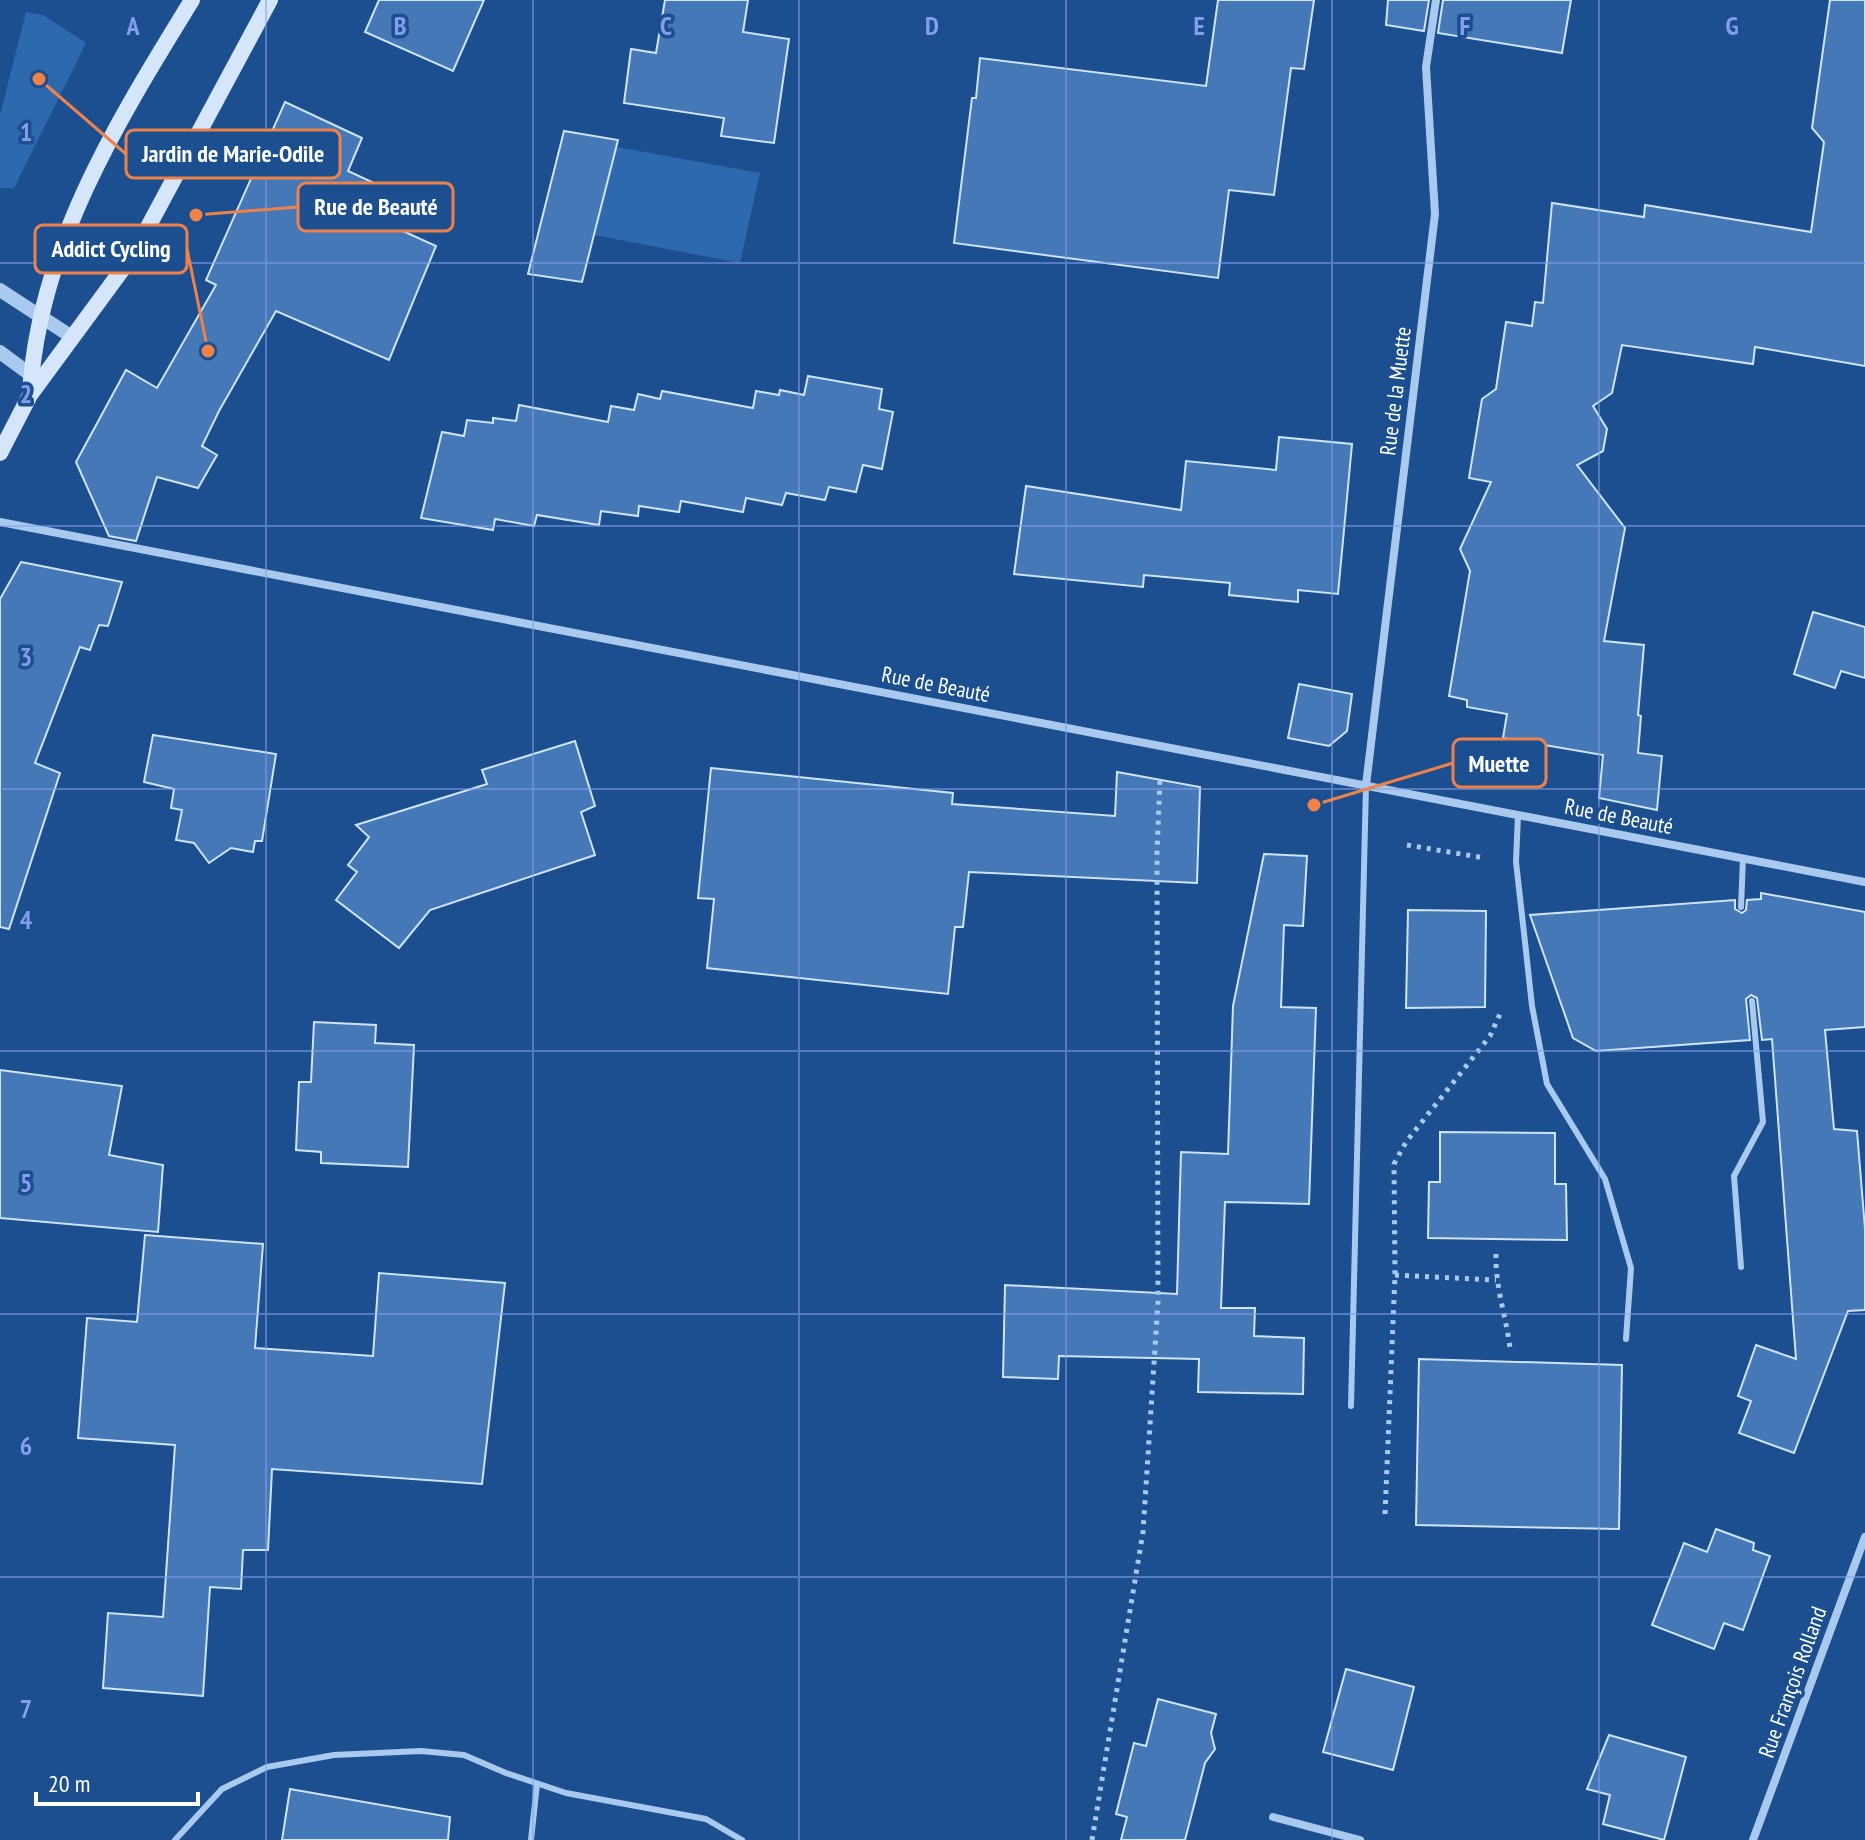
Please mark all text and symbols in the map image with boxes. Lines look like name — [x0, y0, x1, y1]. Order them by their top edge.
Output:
text: A — [125, 9, 140, 42]
text: B — [394, 9, 407, 42]
text: C — [660, 9, 672, 42]
text: D — [925, 9, 939, 42]
text: E — [1193, 9, 1205, 42]
text: F — [1460, 9, 1471, 42]
text: G — [1725, 9, 1739, 42]
text: 1 — [20, 115, 32, 148]
callout: Jardin de Marie-Odile — [126, 130, 340, 178]
text: Jardin de Marie-Odile — [141, 138, 324, 169]
callout: Rue de Beauté — [298, 183, 453, 231]
text: Rue de Beauté — [314, 191, 438, 222]
callout: Addict Cycling — [35, 225, 187, 273]
text: Addict Cycling — [50, 233, 171, 264]
street label: Rue de la Muette — [1373, 325, 1417, 457]
text: 2 — [20, 377, 32, 410]
text: 3 — [20, 640, 32, 673]
street label: Rue de Beauté — [879, 660, 993, 708]
callout: Muette — [1453, 739, 1546, 787]
text: Muette — [1468, 748, 1530, 779]
street label: Rue de Beauté — [1562, 792, 1676, 840]
text: 4 — [20, 903, 33, 936]
text: 5 — [20, 1166, 32, 1199]
text: 6 — [20, 1429, 32, 1462]
street label: Rue François Rolland — [1752, 1603, 1832, 1761]
text: 7 — [20, 1692, 32, 1725]
scale bar — [36, 1756, 198, 1806]
text: 20 m — [48, 1768, 90, 1799]

